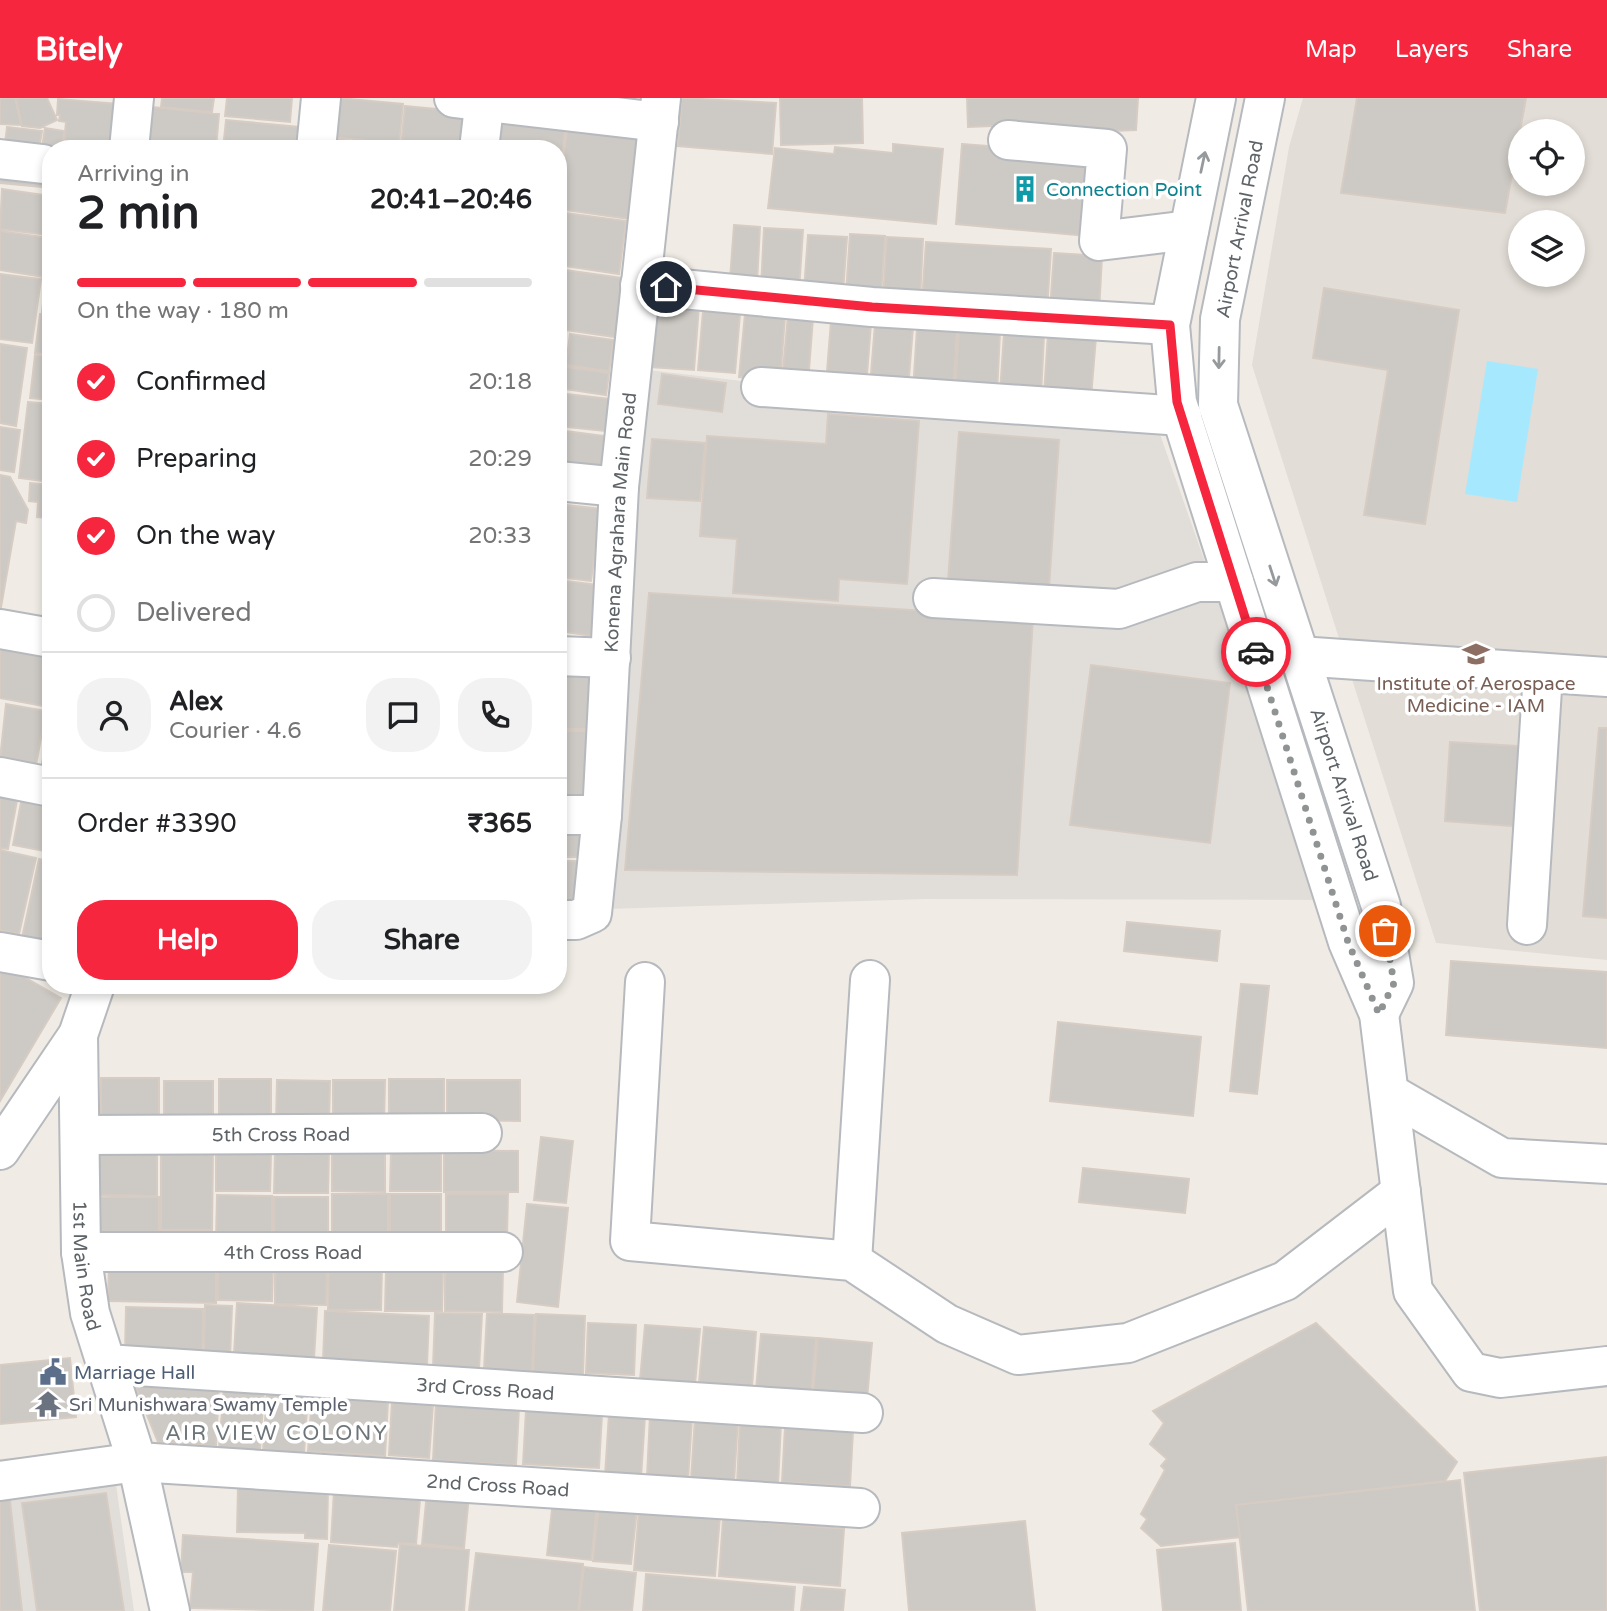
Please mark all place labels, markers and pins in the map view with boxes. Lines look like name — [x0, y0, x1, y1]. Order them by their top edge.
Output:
building icon: Connection Point — [1010, 174, 1040, 204]
place label: Connection Point — [1046, 179, 1202, 201]
pin — [636, 257, 696, 317]
school or university icon: Institute of Aerospace Medicine - IAM — [1461, 639, 1491, 669]
place label: Institute of Aerospace Medicine - IAM — [1377, 673, 1575, 717]
pin — [1355, 901, 1415, 961]
public building icon: Marriage Hall — [38, 1357, 68, 1387]
place label: Marriage Hall — [74, 1362, 195, 1384]
temple icon: Sri Munishwara Swamy Temple — [33, 1389, 63, 1419]
place label: Sri Munishwara Swamy Temple — [69, 1394, 348, 1416]

